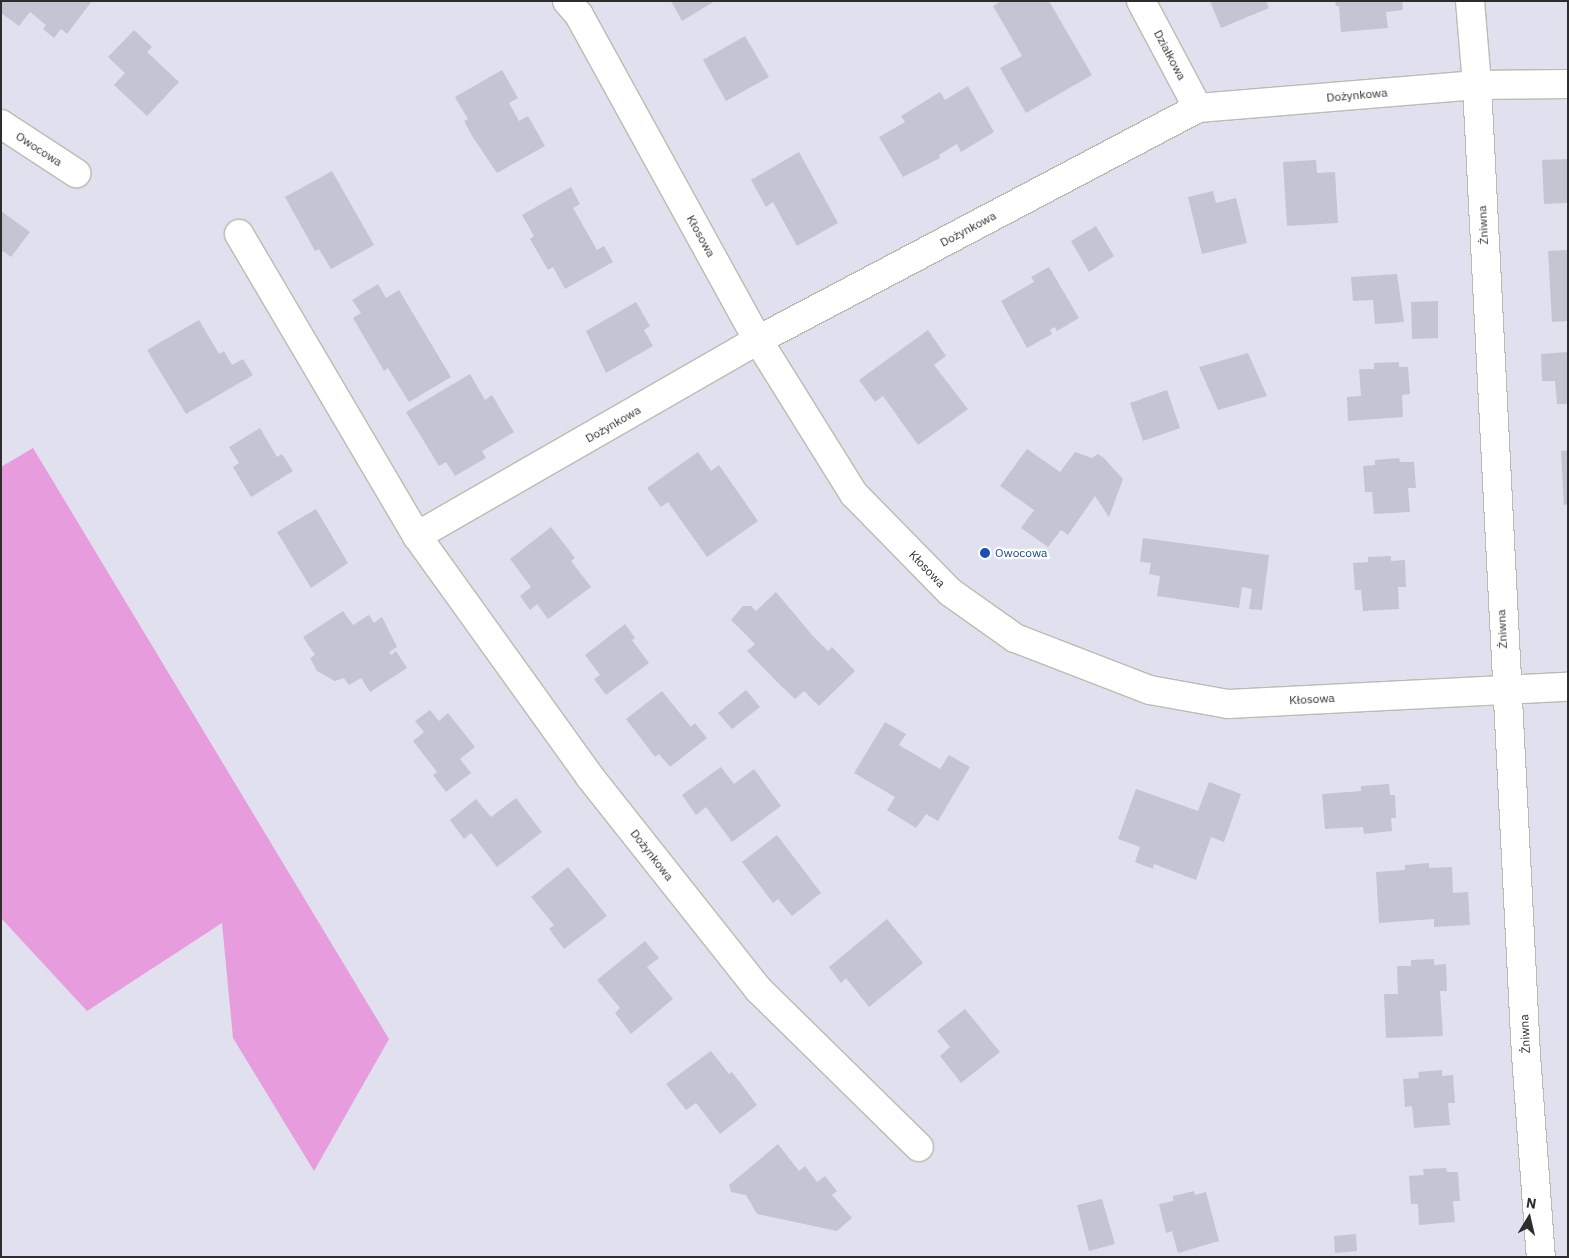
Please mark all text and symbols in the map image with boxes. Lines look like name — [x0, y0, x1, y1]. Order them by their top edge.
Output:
street label: Działkowa — [1151, 27, 1189, 83]
street label: Dożynkowa — [1326, 85, 1388, 105]
street label: Owocowa — [13, 129, 65, 169]
street label: Żniwna — [1475, 205, 1491, 245]
street label: Dożynkowa — [938, 208, 998, 250]
street label: Kłosowa — [684, 213, 718, 259]
street label: Dożynkowa — [583, 402, 643, 446]
place label: Owocowa — [995, 546, 1048, 560]
marker: Owocowa — [979, 547, 991, 559]
street label: Kłosowa — [906, 548, 948, 590]
street label: Żniwna — [1494, 609, 1510, 649]
street label: Kłosowa — [1289, 691, 1335, 707]
street label: Dożynkowa — [627, 826, 677, 884]
street label: Żniwna — [1517, 1014, 1533, 1054]
north arrow — [1504, 1193, 1554, 1243]
text: N — [1525, 1194, 1538, 1213]

